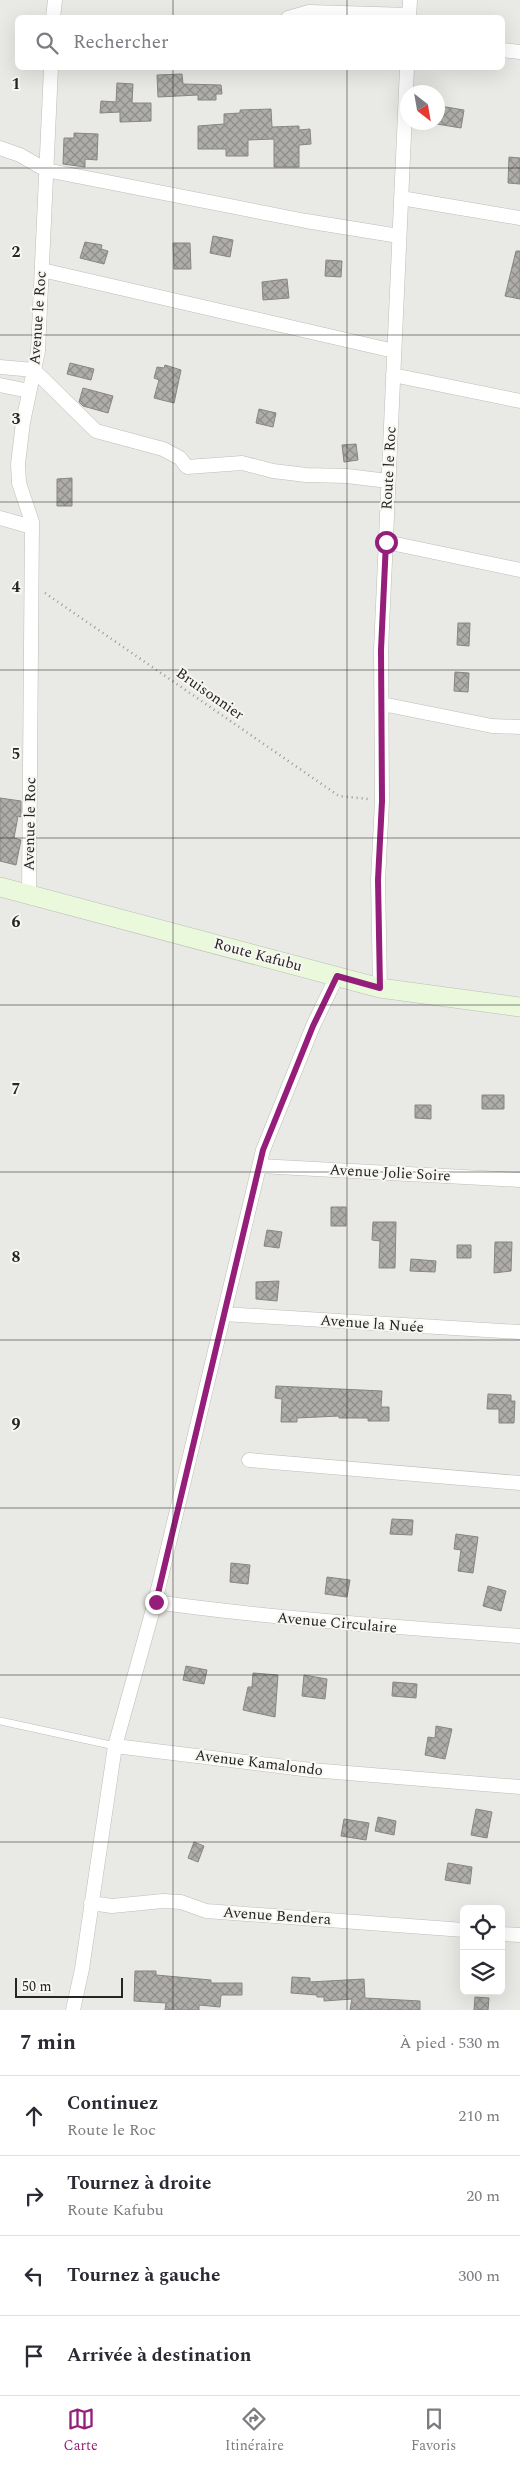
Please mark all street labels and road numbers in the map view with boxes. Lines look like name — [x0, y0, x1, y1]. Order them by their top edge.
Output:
street label: Avenue le Roc — [23, 270, 53, 366]
street label: Route le Roc — [375, 426, 403, 510]
street label: Bruisonnier — [171, 662, 249, 726]
street label: Avenue le Roc — [18, 777, 42, 871]
street label: Route Kafubu — [211, 932, 305, 978]
street label: Avenue Jolie Soire — [329, 1158, 451, 1188]
street label: Avenue la Nuée — [319, 1309, 425, 1339]
street label: Avenue Circulaire — [276, 1606, 398, 1640]
street label: Avenue Kamalondo — [194, 1744, 324, 1782]
street label: Avenue Bendera — [222, 1901, 333, 1931]

